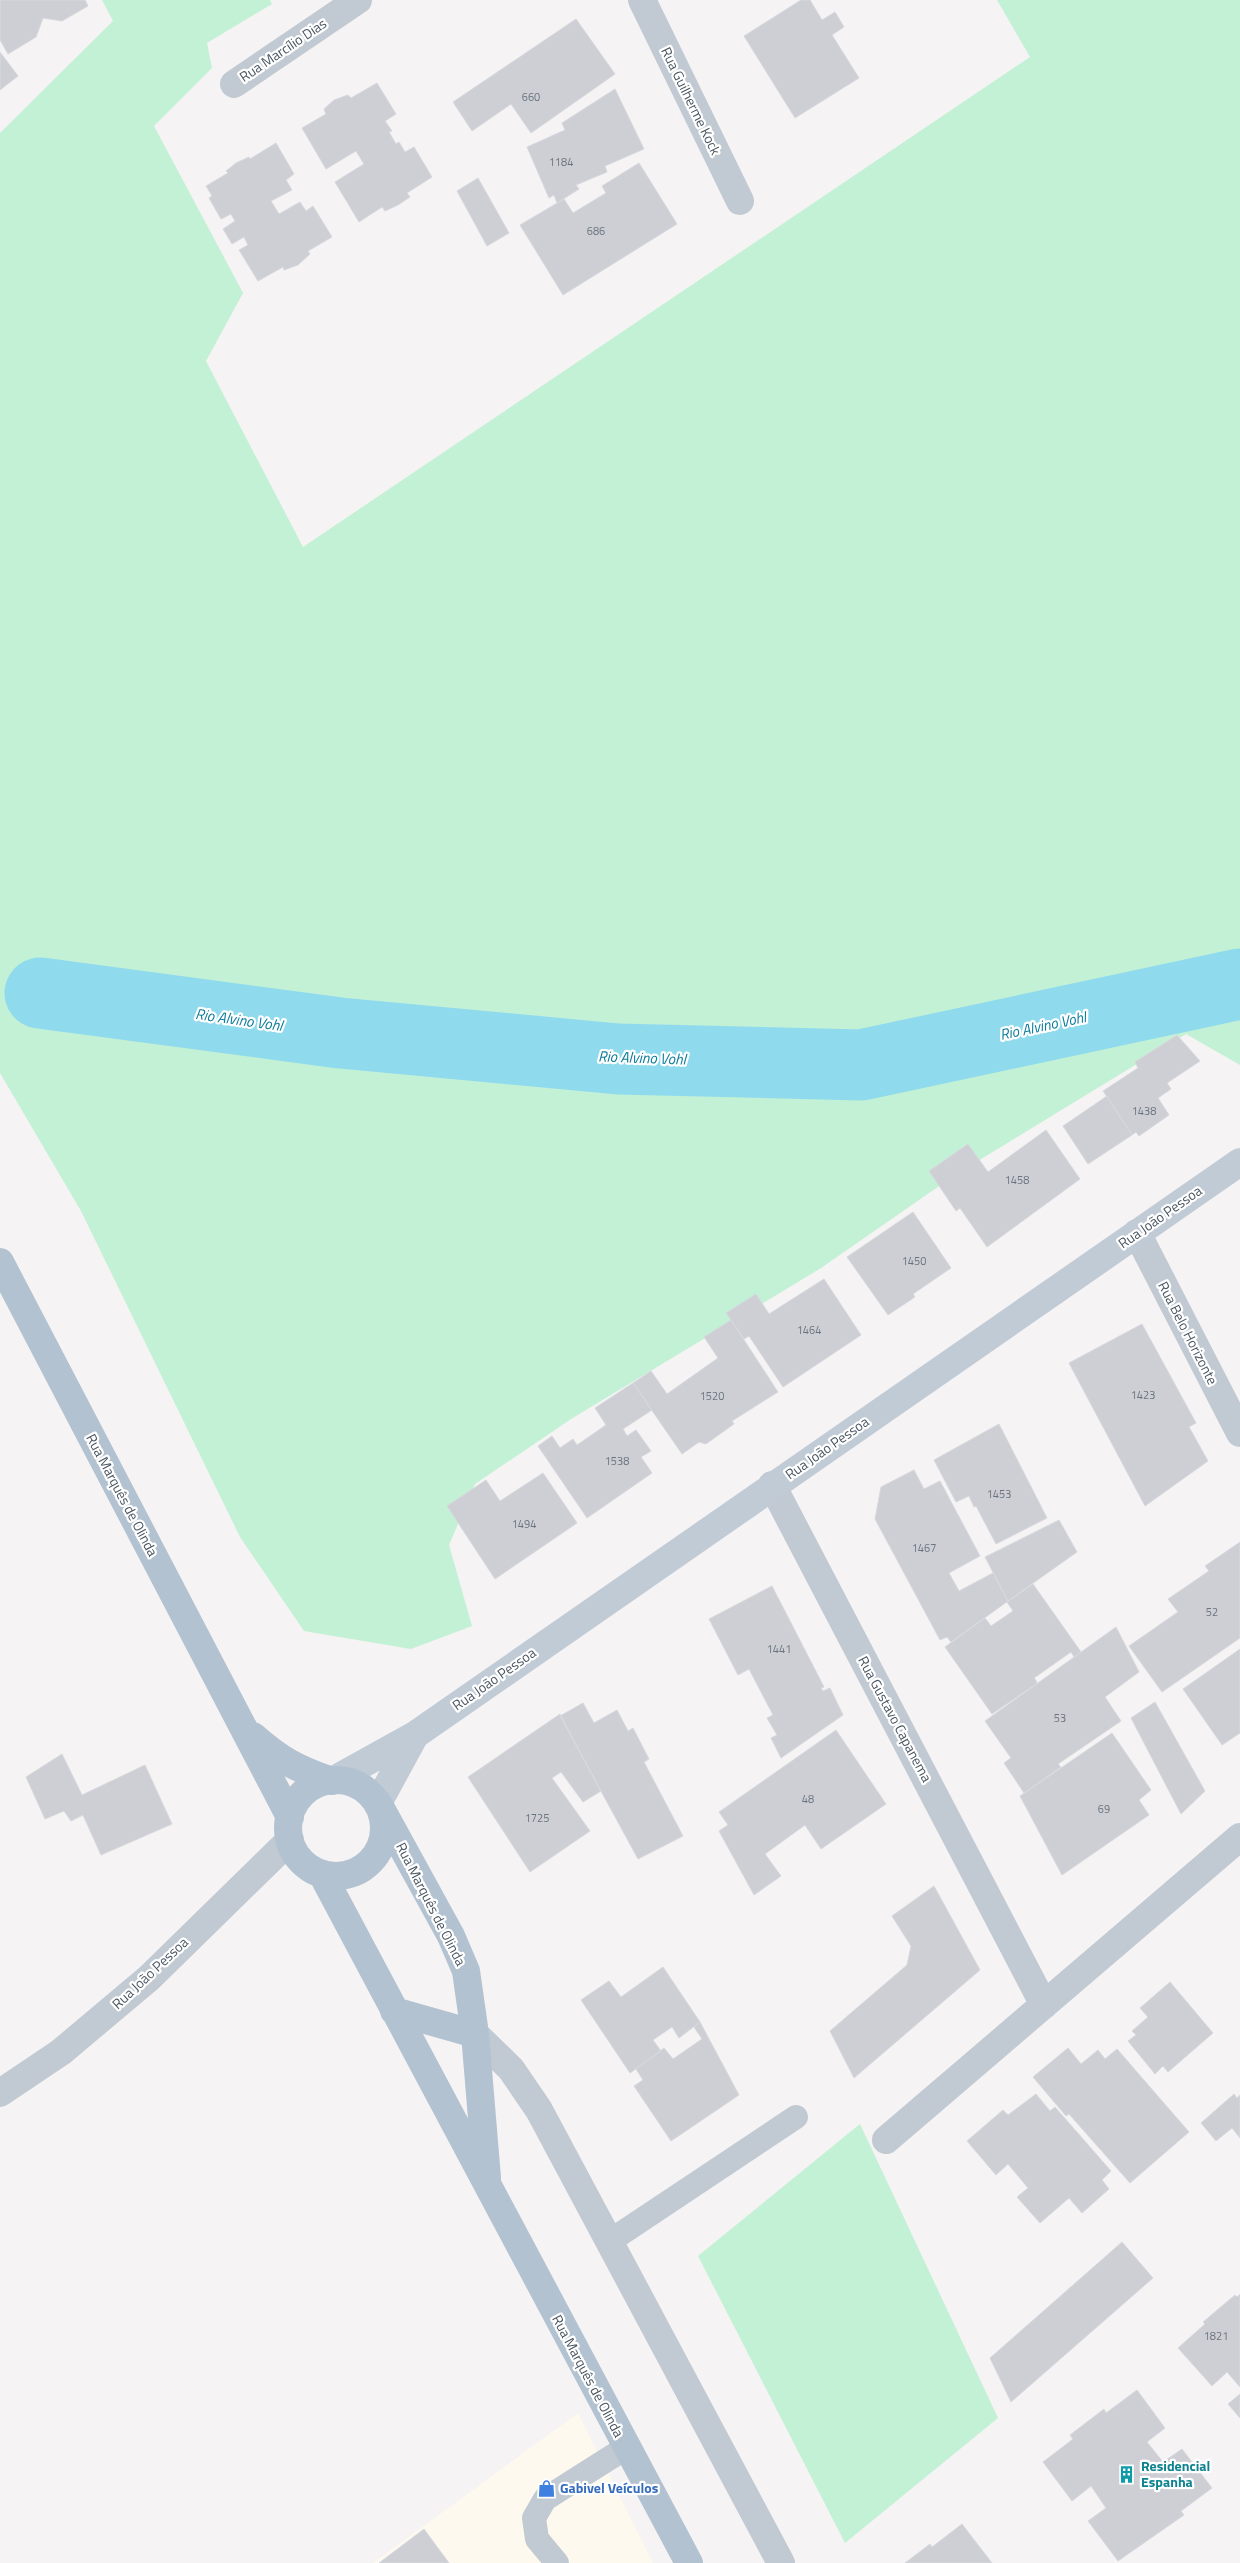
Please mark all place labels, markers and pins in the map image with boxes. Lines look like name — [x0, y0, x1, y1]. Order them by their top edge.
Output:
place label: Residencial Espanha — [1141, 2455, 1210, 2492]
building icon: Residencial Espanha — [1117, 2464, 1137, 2484]
place label: Gabivel Veículos — [560, 2477, 659, 2498]
shop icon: Gabivel Veículos — [536, 2478, 556, 2498]

